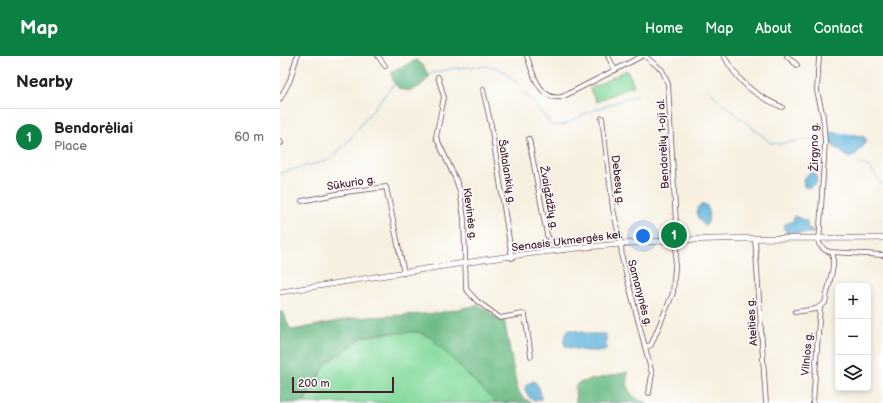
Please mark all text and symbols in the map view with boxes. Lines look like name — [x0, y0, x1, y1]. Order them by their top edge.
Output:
text: Map — [20, 17, 58, 40]
text: Home — [645, 20, 683, 37]
text: Map — [705, 20, 733, 37]
text: About — [755, 20, 792, 37]
text: Contact — [814, 20, 863, 37]
text: Nearby — [16, 72, 73, 92]
street label: Bendorėlių 1-oji al. — [654, 99, 672, 189]
text: Bendorėliai — [54, 119, 133, 138]
street label: Žirgyno g. — [807, 123, 821, 172]
text: 1 — [26, 129, 32, 145]
text: 60 m — [234, 129, 264, 145]
text: Place — [54, 138, 87, 154]
street label: Šaltalankių g. — [495, 138, 520, 206]
street label: Debesų g. — [608, 154, 628, 206]
street label: Žvaigždžių g. — [537, 164, 562, 231]
street label: Sūkurio g. — [326, 173, 376, 193]
street label: Klevinės g. — [460, 187, 480, 241]
pin: 1 — [661, 220, 687, 250]
your location — [633, 226, 653, 246]
street label: Senasis Ukmergės kel. — [511, 228, 623, 254]
street label: Samanynės g. — [625, 258, 655, 328]
map controls — [835, 283, 871, 391]
button: + — [835, 283, 871, 319]
street label: Ateities g. — [744, 297, 760, 347]
button: − — [835, 319, 871, 355]
street label: Vilnios g. — [799, 332, 815, 376]
button: layers — [835, 355, 871, 391]
scale bar — [292, 375, 394, 394]
text: 200 m — [298, 377, 330, 390]

